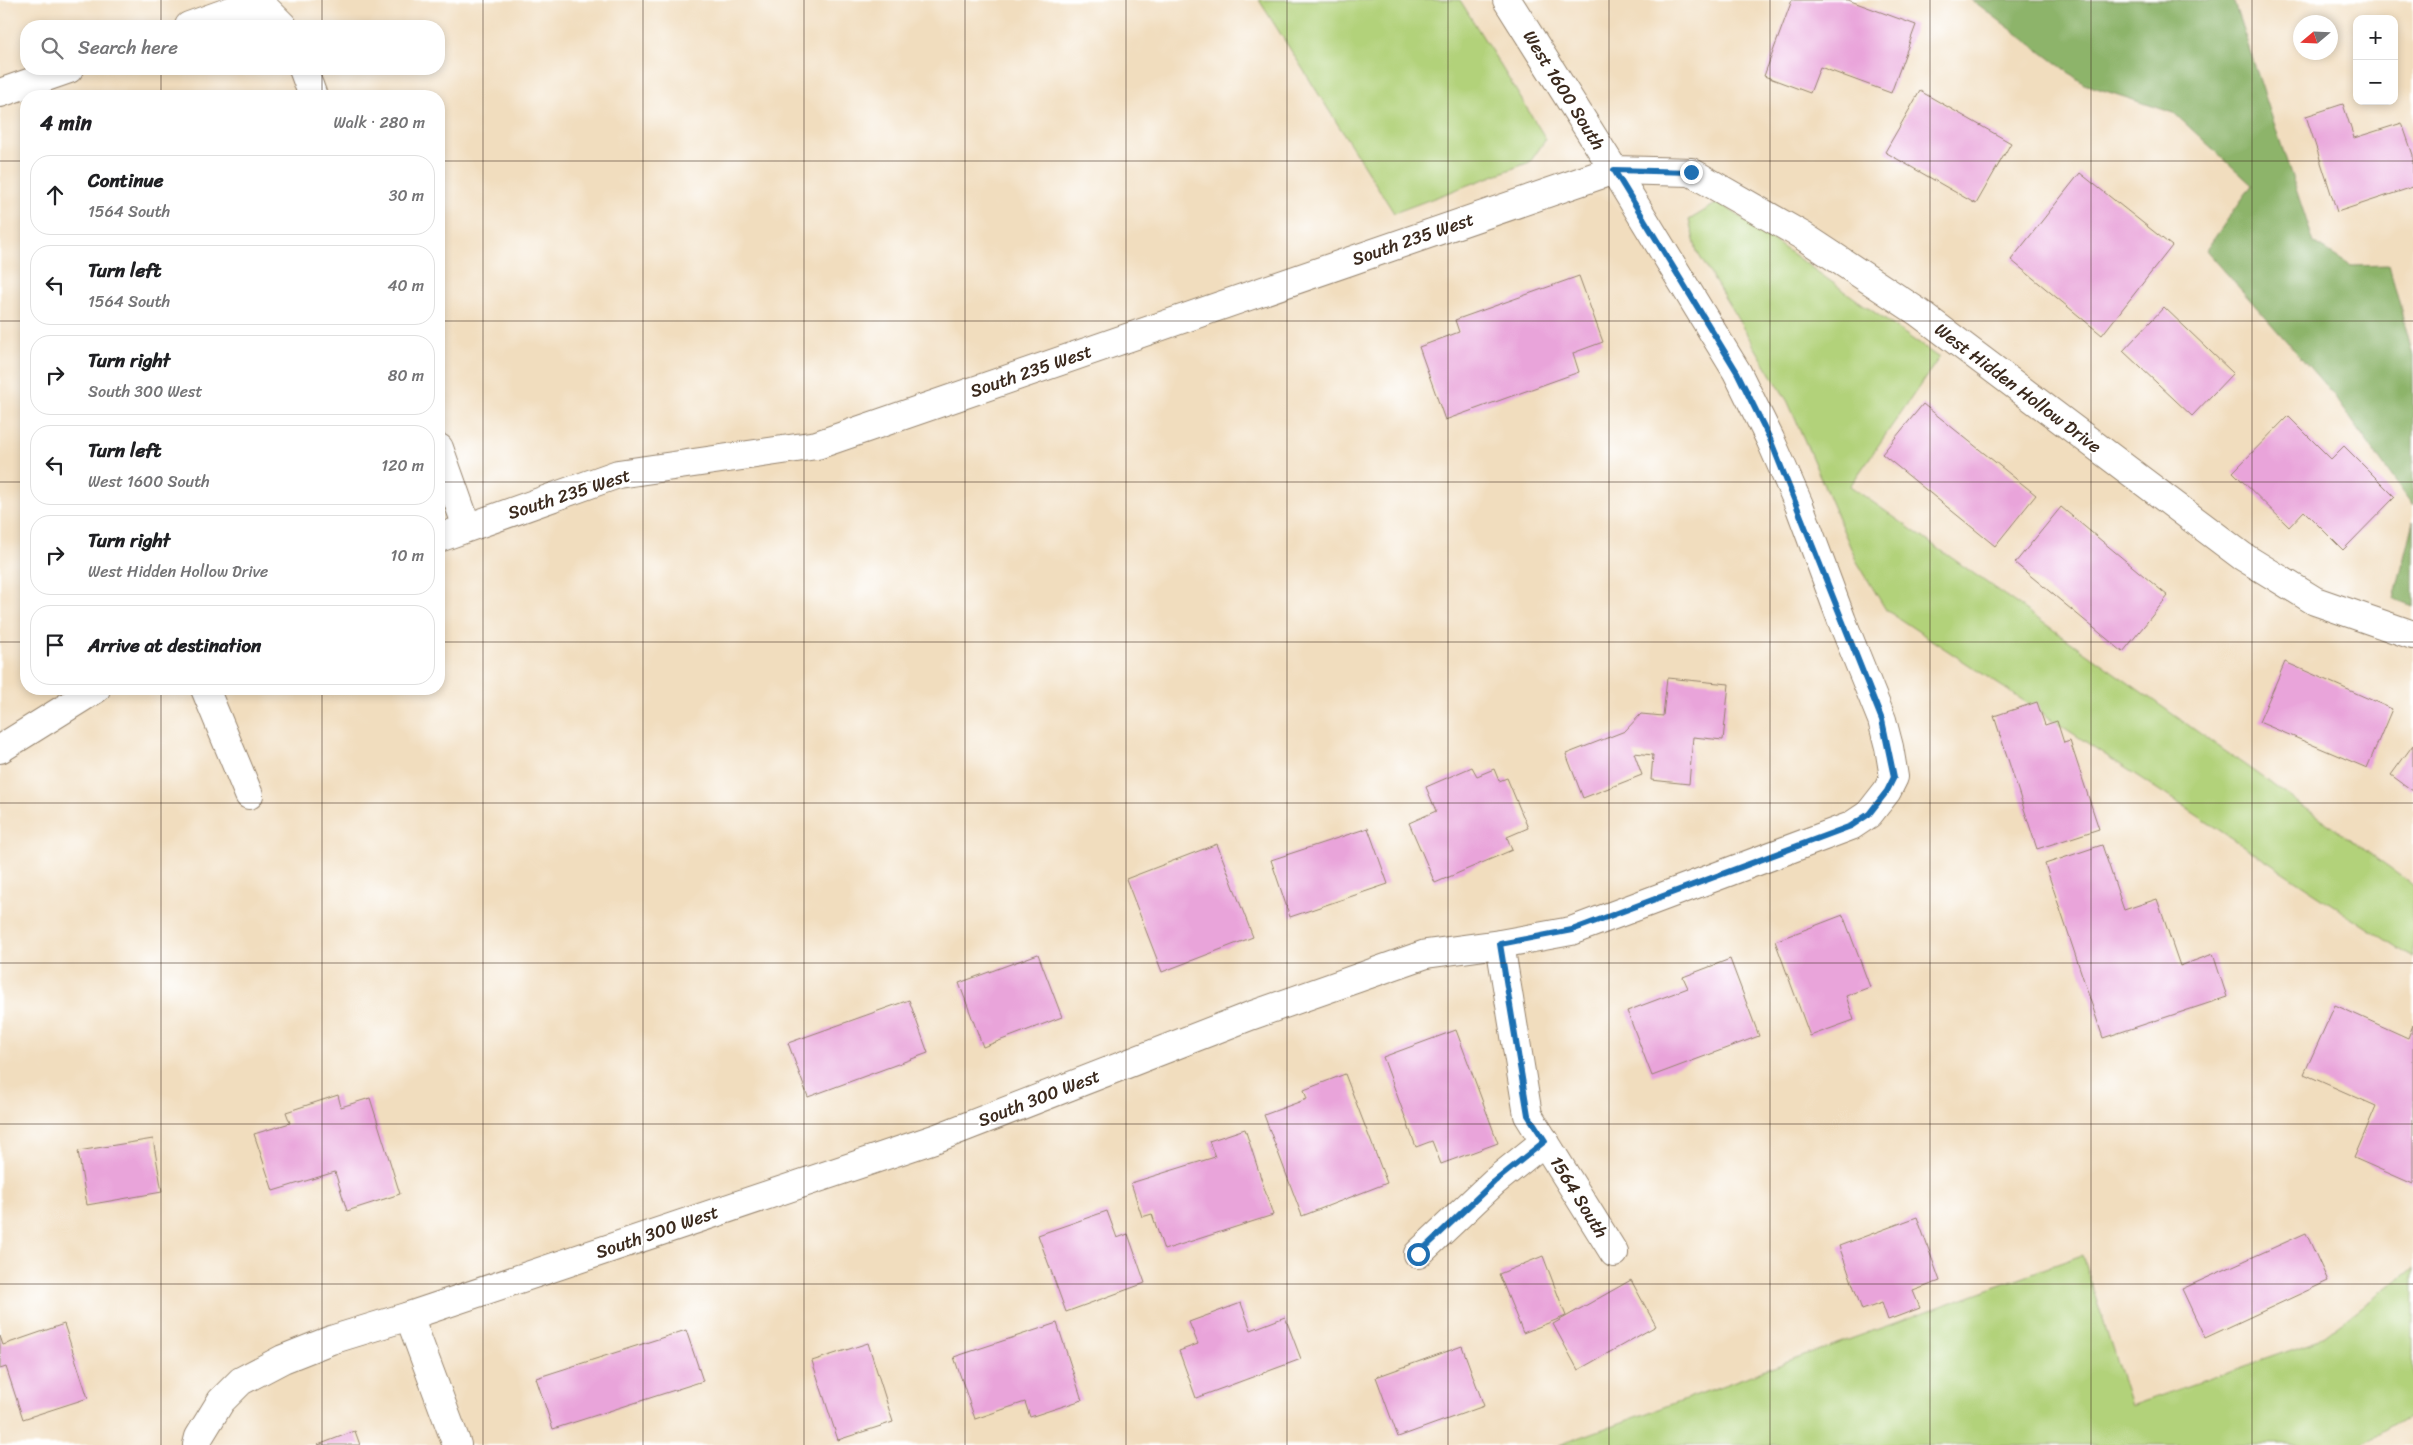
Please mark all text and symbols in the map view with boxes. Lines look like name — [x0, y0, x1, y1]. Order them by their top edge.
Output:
north arrow — [2293, 15, 2338, 60]
map controls — [2353, 15, 2398, 105]
button: + — [2353, 15, 2398, 60]
search box — [20, 20, 445, 75]
street label: West 1600 South — [1514, 24, 1614, 156]
text: Search here — [78, 31, 178, 64]
icon: search — [38, 34, 66, 62]
button: − — [2353, 60, 2398, 105]
text: 4 min — [40, 104, 92, 142]
text: Walk · 280 m — [334, 108, 425, 137]
route end — [1680, 161, 1703, 184]
text: Continue — [88, 164, 164, 197]
icon: ahead — [41, 181, 69, 209]
text: 30 m — [389, 181, 424, 210]
text: 1564 South — [88, 197, 170, 226]
street label: South 235 West — [1348, 203, 1479, 275]
text: Turn left — [88, 254, 161, 287]
icon: left — [41, 271, 69, 299]
text: 40 m — [387, 271, 424, 300]
text: 1564 South — [88, 287, 170, 316]
street label: West Hidden Hollow Drive — [1927, 314, 2109, 462]
street label: South 235 West — [966, 335, 1097, 407]
text: Turn right — [88, 344, 170, 377]
icon: right — [41, 361, 69, 389]
text: 80 m — [388, 361, 424, 390]
text: South 300 West — [88, 377, 202, 406]
text: Turn left — [88, 434, 161, 467]
icon: left — [41, 451, 69, 479]
text: 120 m — [381, 451, 424, 480]
street label: South 235 West — [504, 459, 635, 529]
text: West 1600 South — [88, 467, 210, 496]
text: Turn right — [88, 524, 170, 557]
icon: right — [41, 541, 69, 569]
text: 10 m — [391, 541, 424, 570]
text: West Hidden Hollow Drive — [88, 557, 268, 586]
text: Arrive at destination — [88, 629, 261, 662]
icon: arrive — [41, 631, 69, 659]
street label: South 300 West — [973, 1060, 1105, 1136]
street label: 1564 South — [1541, 1149, 1617, 1245]
street label: South 300 West — [591, 1196, 723, 1268]
route start — [1407, 1243, 1430, 1266]

